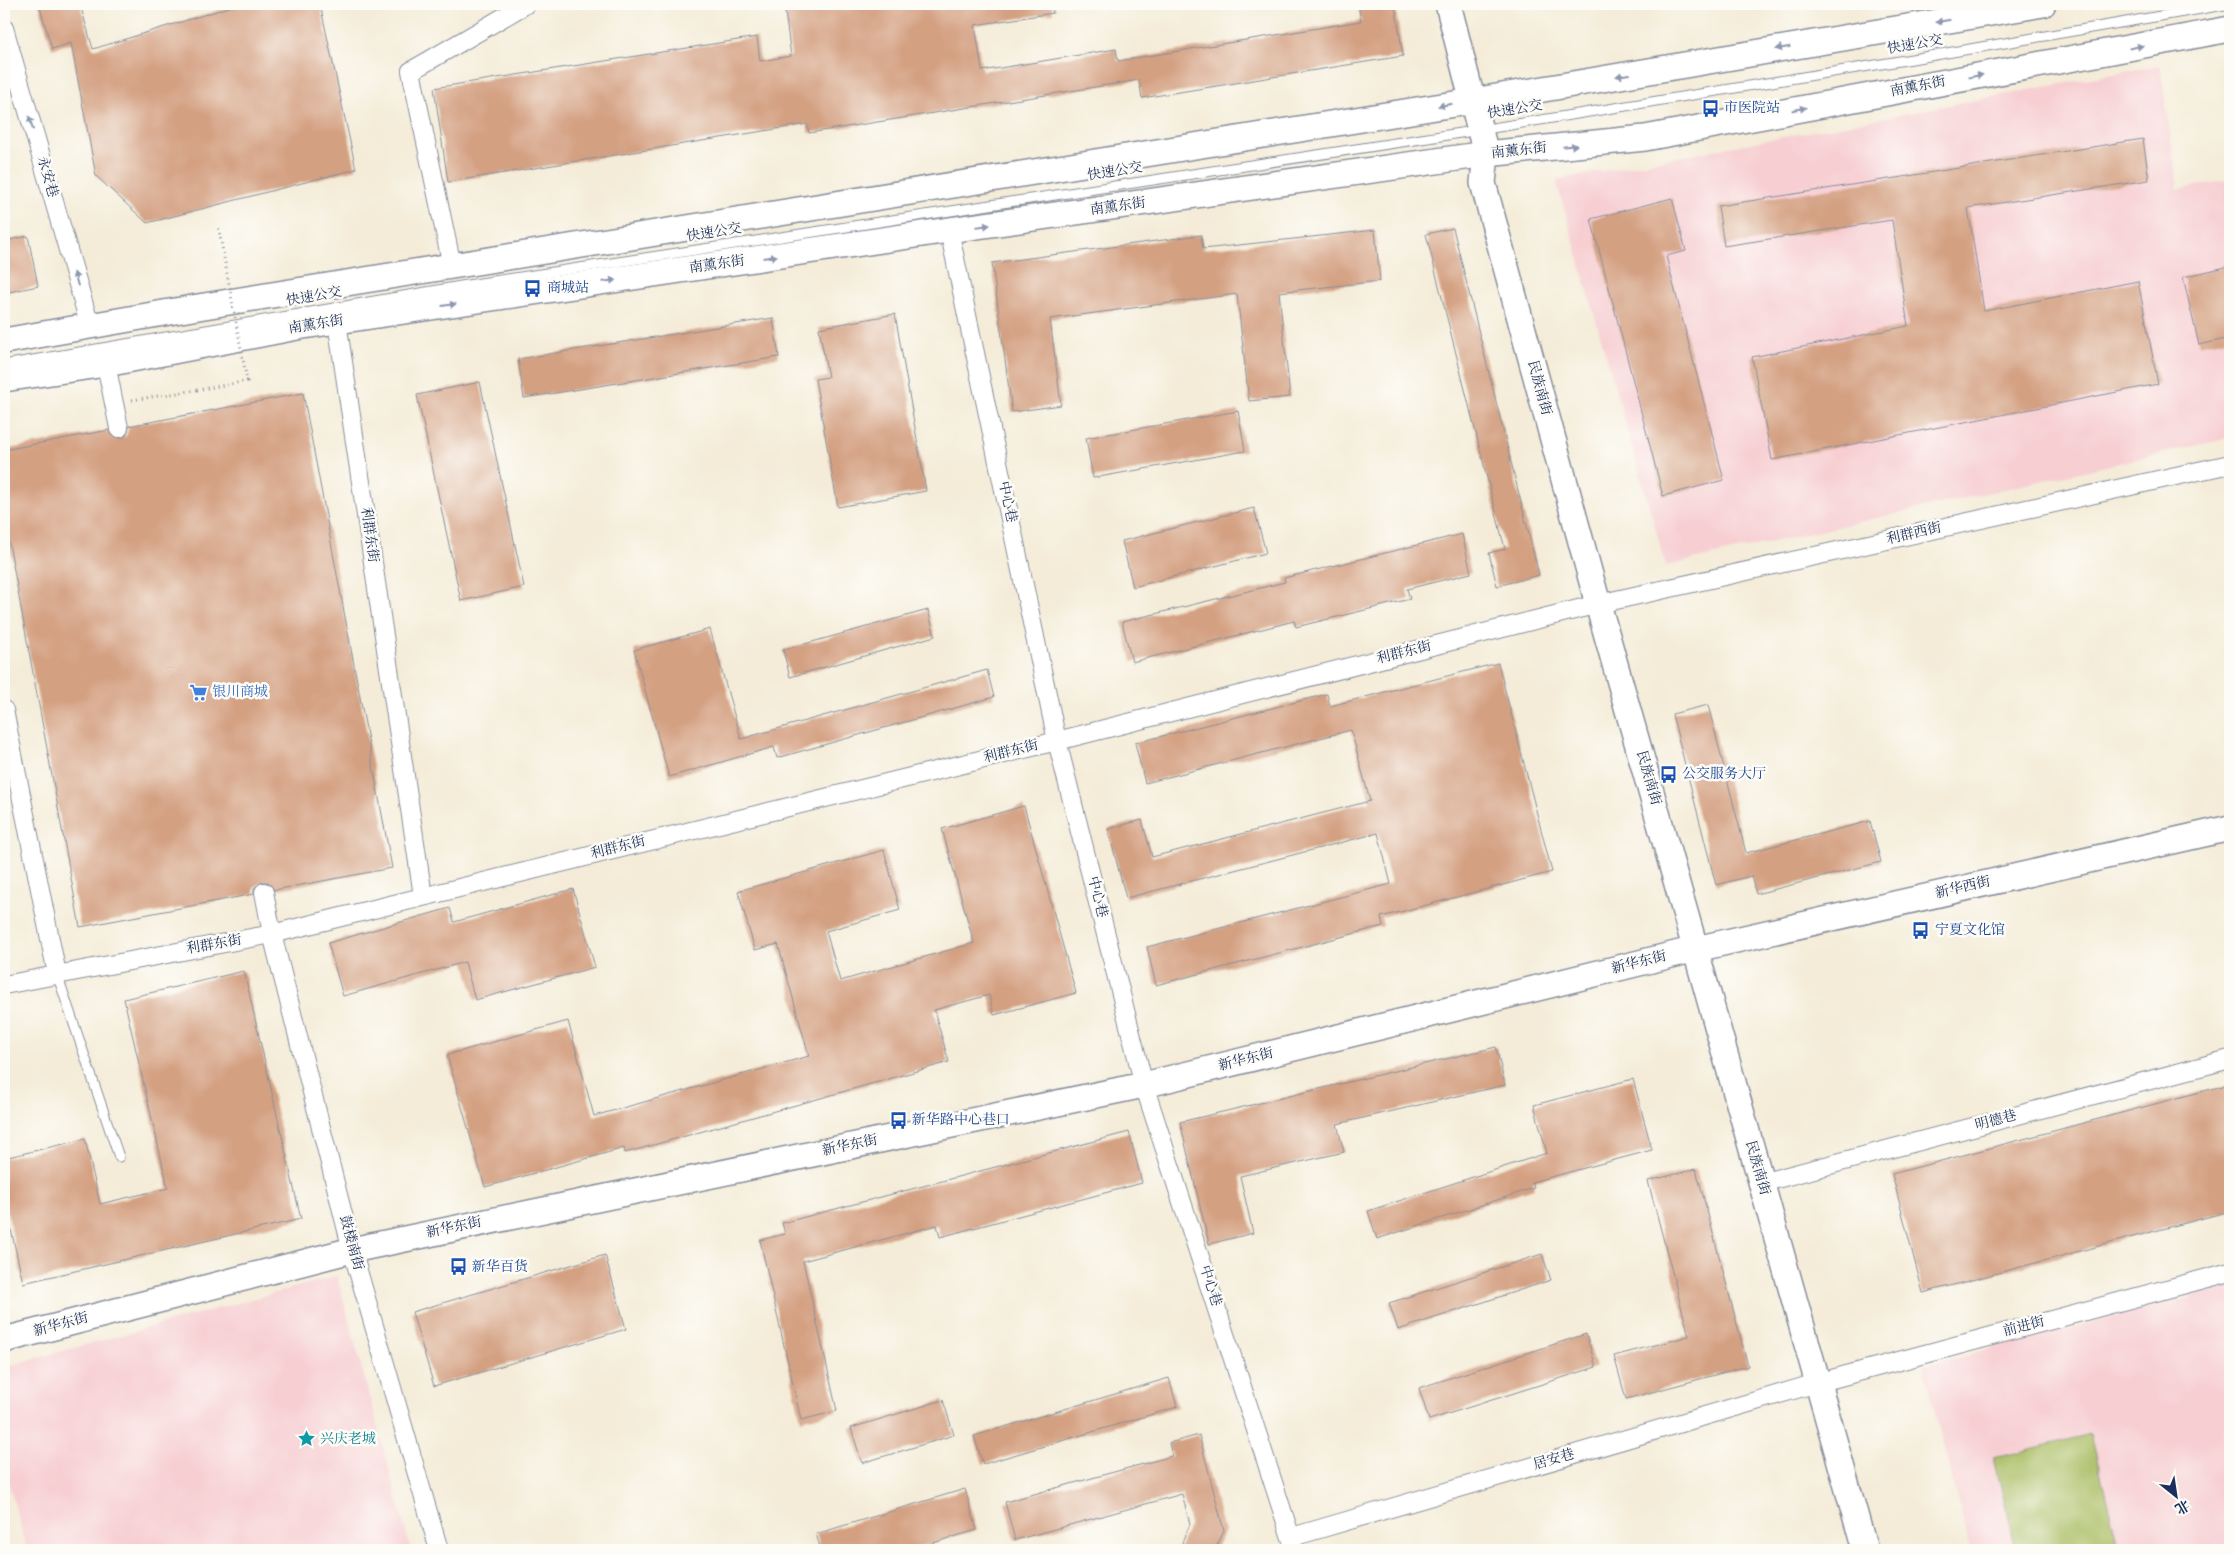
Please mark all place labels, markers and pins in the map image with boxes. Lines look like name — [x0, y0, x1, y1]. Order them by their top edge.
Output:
bus stop icon: 市医院站 — [1700, 98, 1720, 118]
place label: 市医院站 — [1724, 99, 1780, 118]
bus stop icon: 商城站 — [523, 278, 543, 298]
place label: 商城站 — [547, 279, 589, 298]
supermarket icon: 银川商城 — [188, 682, 208, 702]
place label: 银川商城 — [212, 683, 268, 702]
bus stop icon: 公交服务大厅 — [1658, 764, 1678, 784]
place label: 公交服务大厅 — [1682, 765, 1766, 784]
bus stop icon: 宁夏文化馆 — [1911, 920, 1931, 940]
place label: 宁夏文化馆 — [1935, 921, 2005, 940]
bus stop icon: 新华路中心巷口 — [888, 1110, 908, 1130]
place label: 新华路中心巷口 — [912, 1111, 1010, 1130]
bus stop icon: 新华百货 — [448, 1257, 468, 1277]
place label: 新华百货 — [472, 1258, 528, 1277]
place icon: 兴庆老城 — [296, 1429, 316, 1449]
place label: 兴庆老城 — [320, 1430, 376, 1449]

